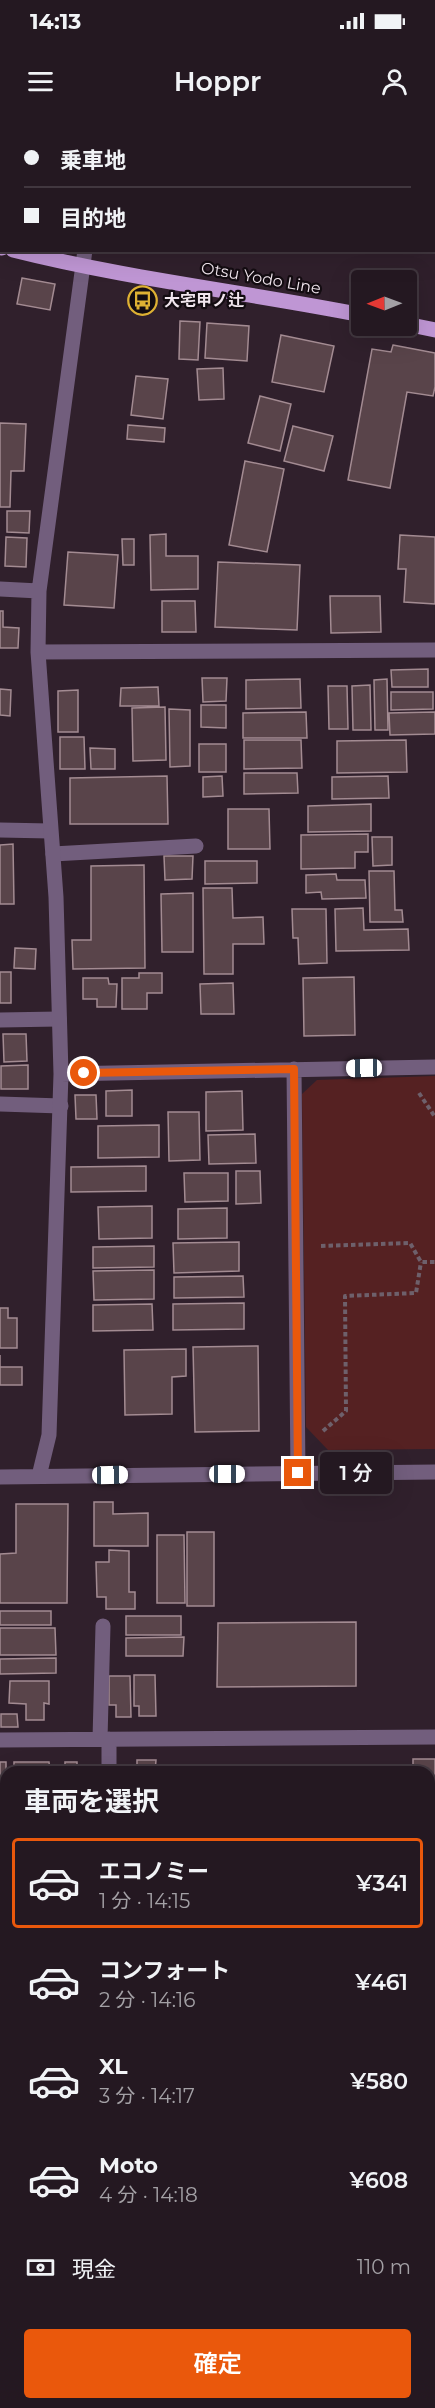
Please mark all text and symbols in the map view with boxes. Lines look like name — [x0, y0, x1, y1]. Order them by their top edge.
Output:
text: 14:13 — [30, 8, 81, 35]
icon: menu — [24, 65, 57, 98]
text: Hoppr — [174, 65, 261, 98]
icon: person — [378, 65, 411, 98]
text: 乗車地 — [60, 147, 126, 174]
text: 目的地 — [60, 205, 126, 232]
street label: Otsu Yodo Line — [200, 258, 322, 298]
north arrow — [351, 270, 417, 336]
map controls — [351, 270, 417, 336]
bus stop icon: 大宅甲ノ辻 — [127, 284, 159, 316]
place label: 大宅甲ノ辻 — [164, 291, 244, 310]
route start — [70, 1059, 97, 1086]
car — [346, 1059, 382, 1077]
callout: 1 分 — [319, 1452, 391, 1494]
route end — [284, 1459, 311, 1486]
text: 1 分 — [339, 1461, 373, 1485]
car — [209, 1465, 245, 1483]
car — [92, 1466, 128, 1484]
text: 車両を選択 — [24, 1785, 159, 1818]
icon: car — [27, 1856, 81, 1910]
text: エコノミー — [99, 1858, 209, 1885]
text: ¥341 — [356, 1870, 408, 1897]
text: 1 分 · 14:15 — [99, 1889, 190, 1913]
icon: car — [27, 1955, 81, 2009]
text: コンフォート — [99, 1957, 230, 1984]
text: ¥461 — [355, 1969, 408, 1996]
text: 2 分 · 14:16 — [99, 1988, 195, 2012]
text: XL — [99, 2053, 128, 2080]
icon: car — [27, 2054, 81, 2108]
text: ¥580 — [350, 2068, 408, 2095]
text: 3 分 · 14:17 — [99, 2084, 195, 2108]
text: Moto — [99, 2152, 158, 2179]
icon: car — [27, 2153, 81, 2207]
text: ¥608 — [349, 2167, 408, 2194]
text: 4 分 · 14:18 — [99, 2183, 198, 2207]
icon: cash — [24, 2251, 57, 2284]
text: 110 m — [357, 2255, 411, 2279]
text: 現金 — [72, 2256, 116, 2283]
button: 確定 — [24, 2329, 411, 2398]

